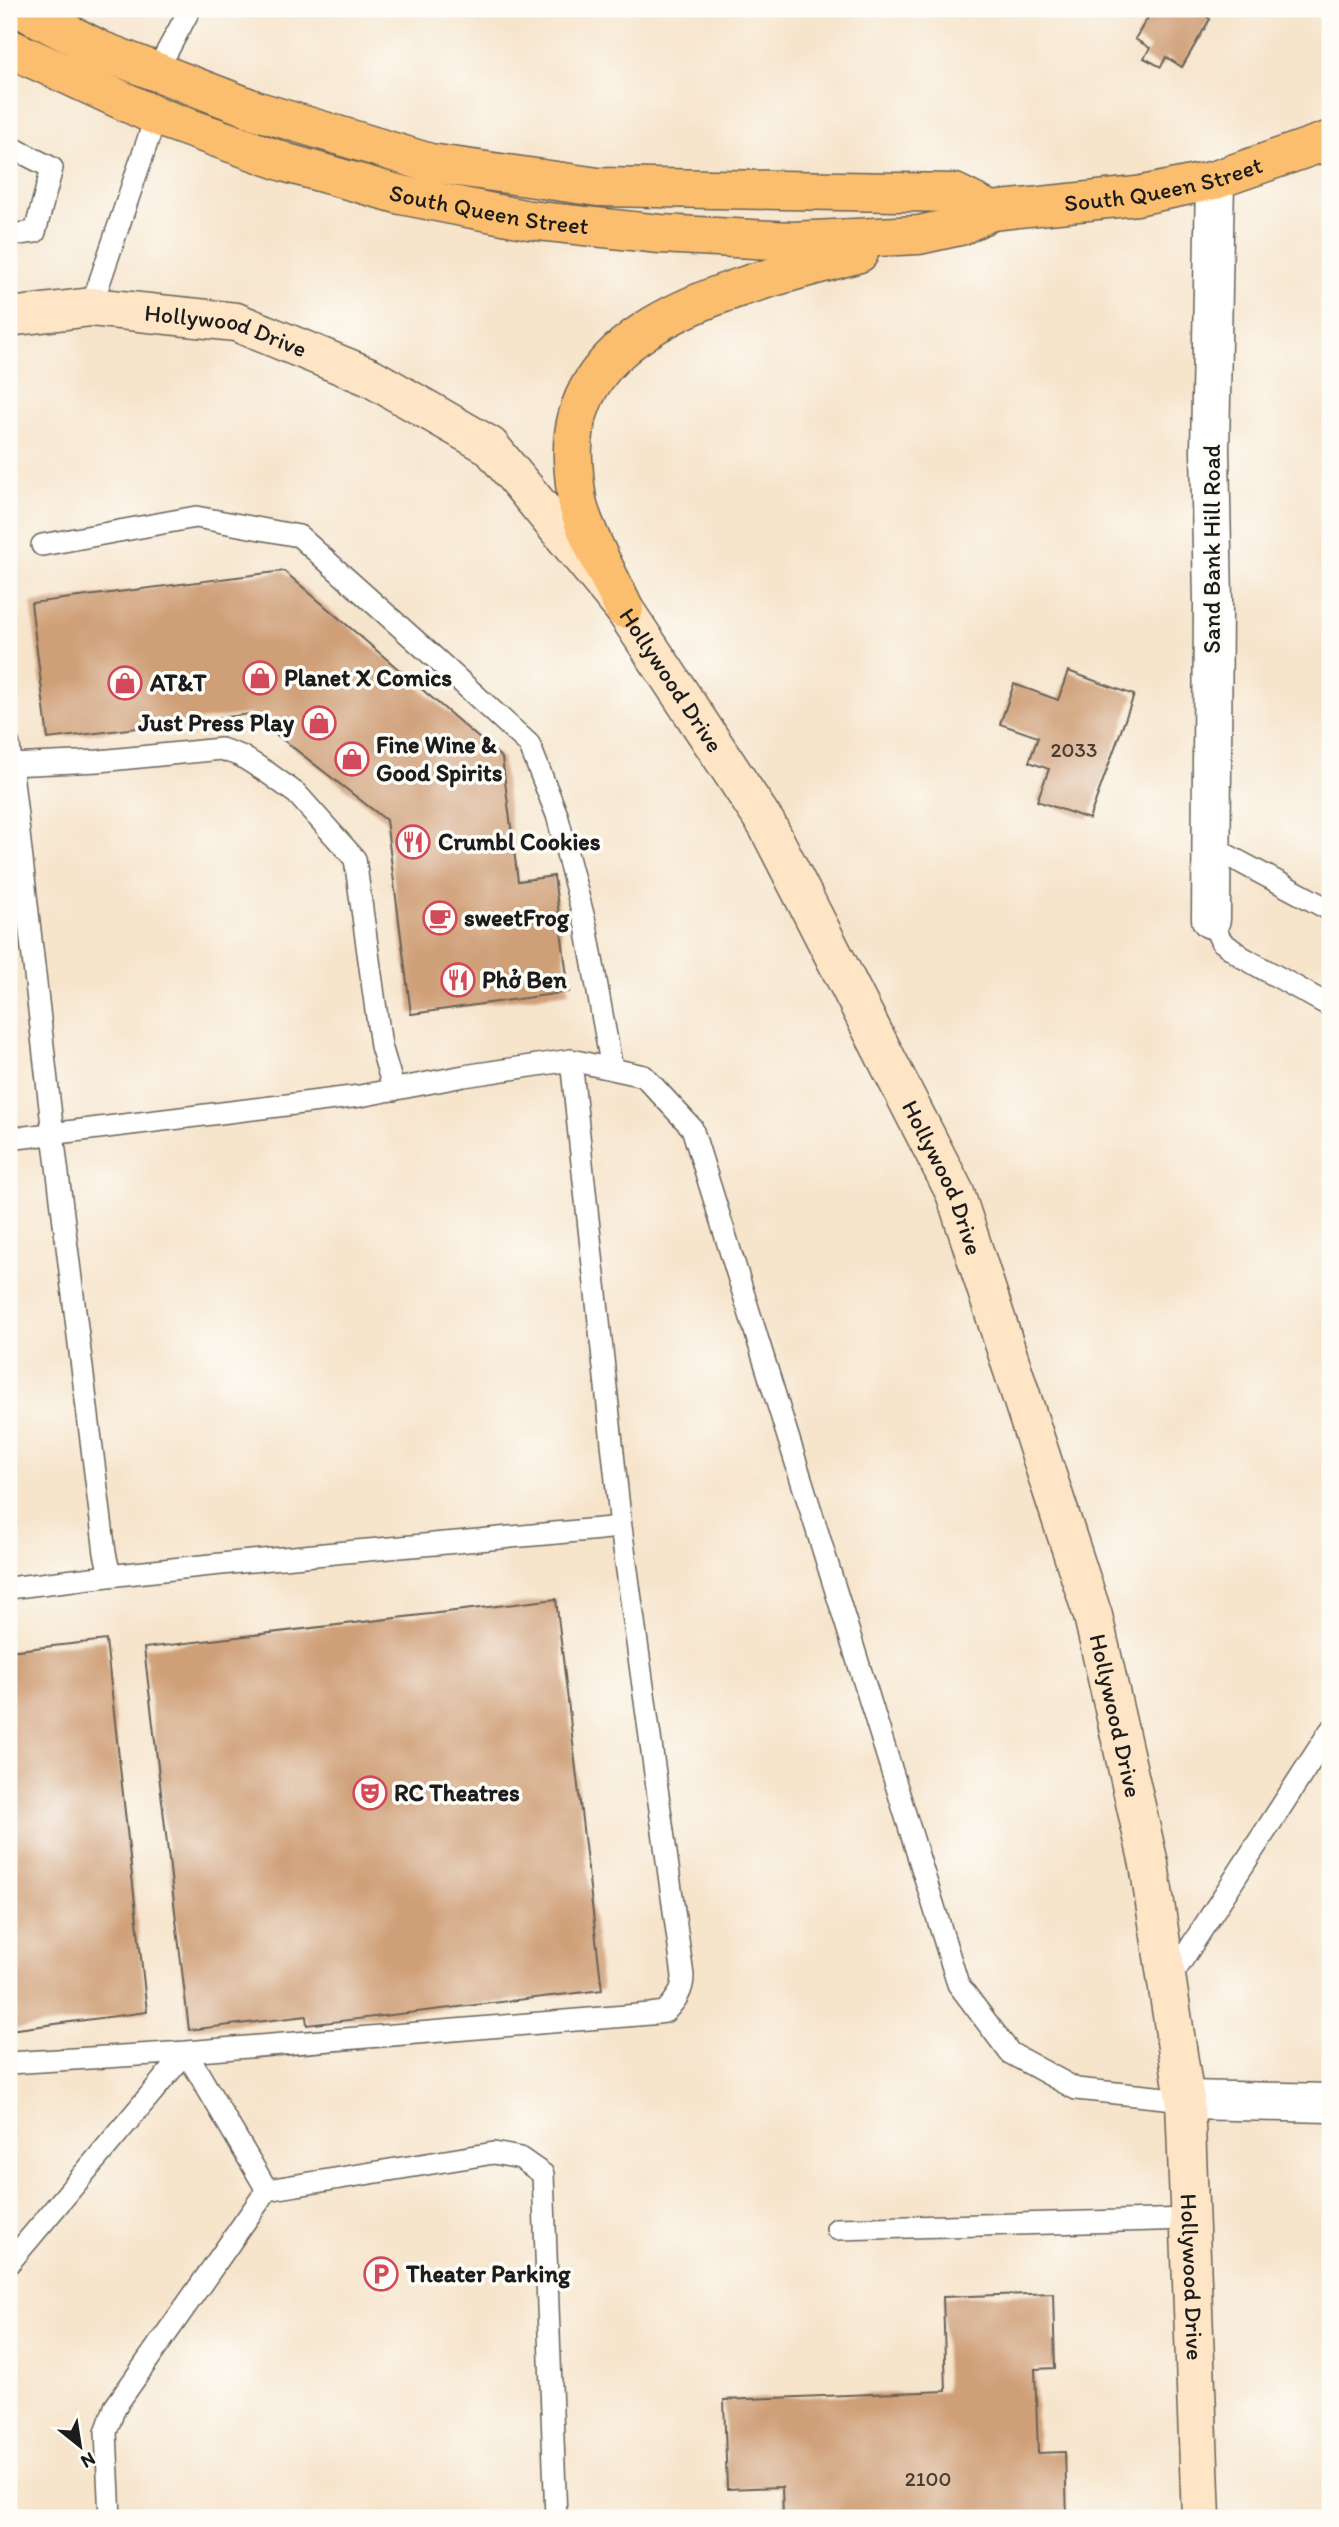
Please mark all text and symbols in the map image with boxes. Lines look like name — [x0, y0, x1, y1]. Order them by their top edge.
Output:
street label: South Queen Street — [1063, 150, 1266, 217]
street label: South Queen Street — [386, 177, 590, 240]
street label: Hollywood Drive — [143, 298, 311, 363]
street label: Sand Bank Hill Road — [1197, 444, 1226, 654]
street label: Hollywood Drive — [613, 602, 730, 758]
shop icon: Planet X Comics — [241, 659, 279, 697]
place label: Planet X Comics — [284, 663, 452, 692]
shop icon: AT&T — [106, 664, 144, 702]
place label: AT&T — [149, 668, 207, 697]
shop icon: Just Press Play — [300, 704, 338, 742]
place label: Just Press Play — [137, 708, 295, 738]
place label: Fine Wine & Good Spirits — [376, 730, 503, 788]
house number: 2033 — [1051, 737, 1097, 762]
shop icon: Fine Wine & Good Spirits — [333, 740, 371, 778]
restaurant icon: Crumbl Cookies — [394, 823, 432, 861]
place label: Crumbl Cookies — [438, 827, 601, 856]
cafe icon: sweetFrog — [421, 899, 459, 937]
place label: sweetFrog — [464, 903, 570, 933]
restaurant icon: Phở Ben — [439, 961, 477, 999]
place label: Phở Ben — [482, 965, 567, 994]
street label: Hollywood Drive — [896, 1095, 989, 1259]
street label: Hollywood Drive — [1083, 1631, 1149, 1800]
theatre icon: RC Theatres — [351, 1774, 389, 1812]
place label: RC Theatres — [394, 1778, 520, 1807]
street label: Hollywood Drive — [1175, 2193, 1210, 2361]
parking icon: Theater Parking — [362, 2255, 400, 2293]
place label: Theater Parking — [405, 2259, 571, 2289]
north arrow — [46, 2412, 116, 2482]
text: N — [77, 2447, 100, 2473]
house number: 2100 — [905, 2466, 951, 2491]

